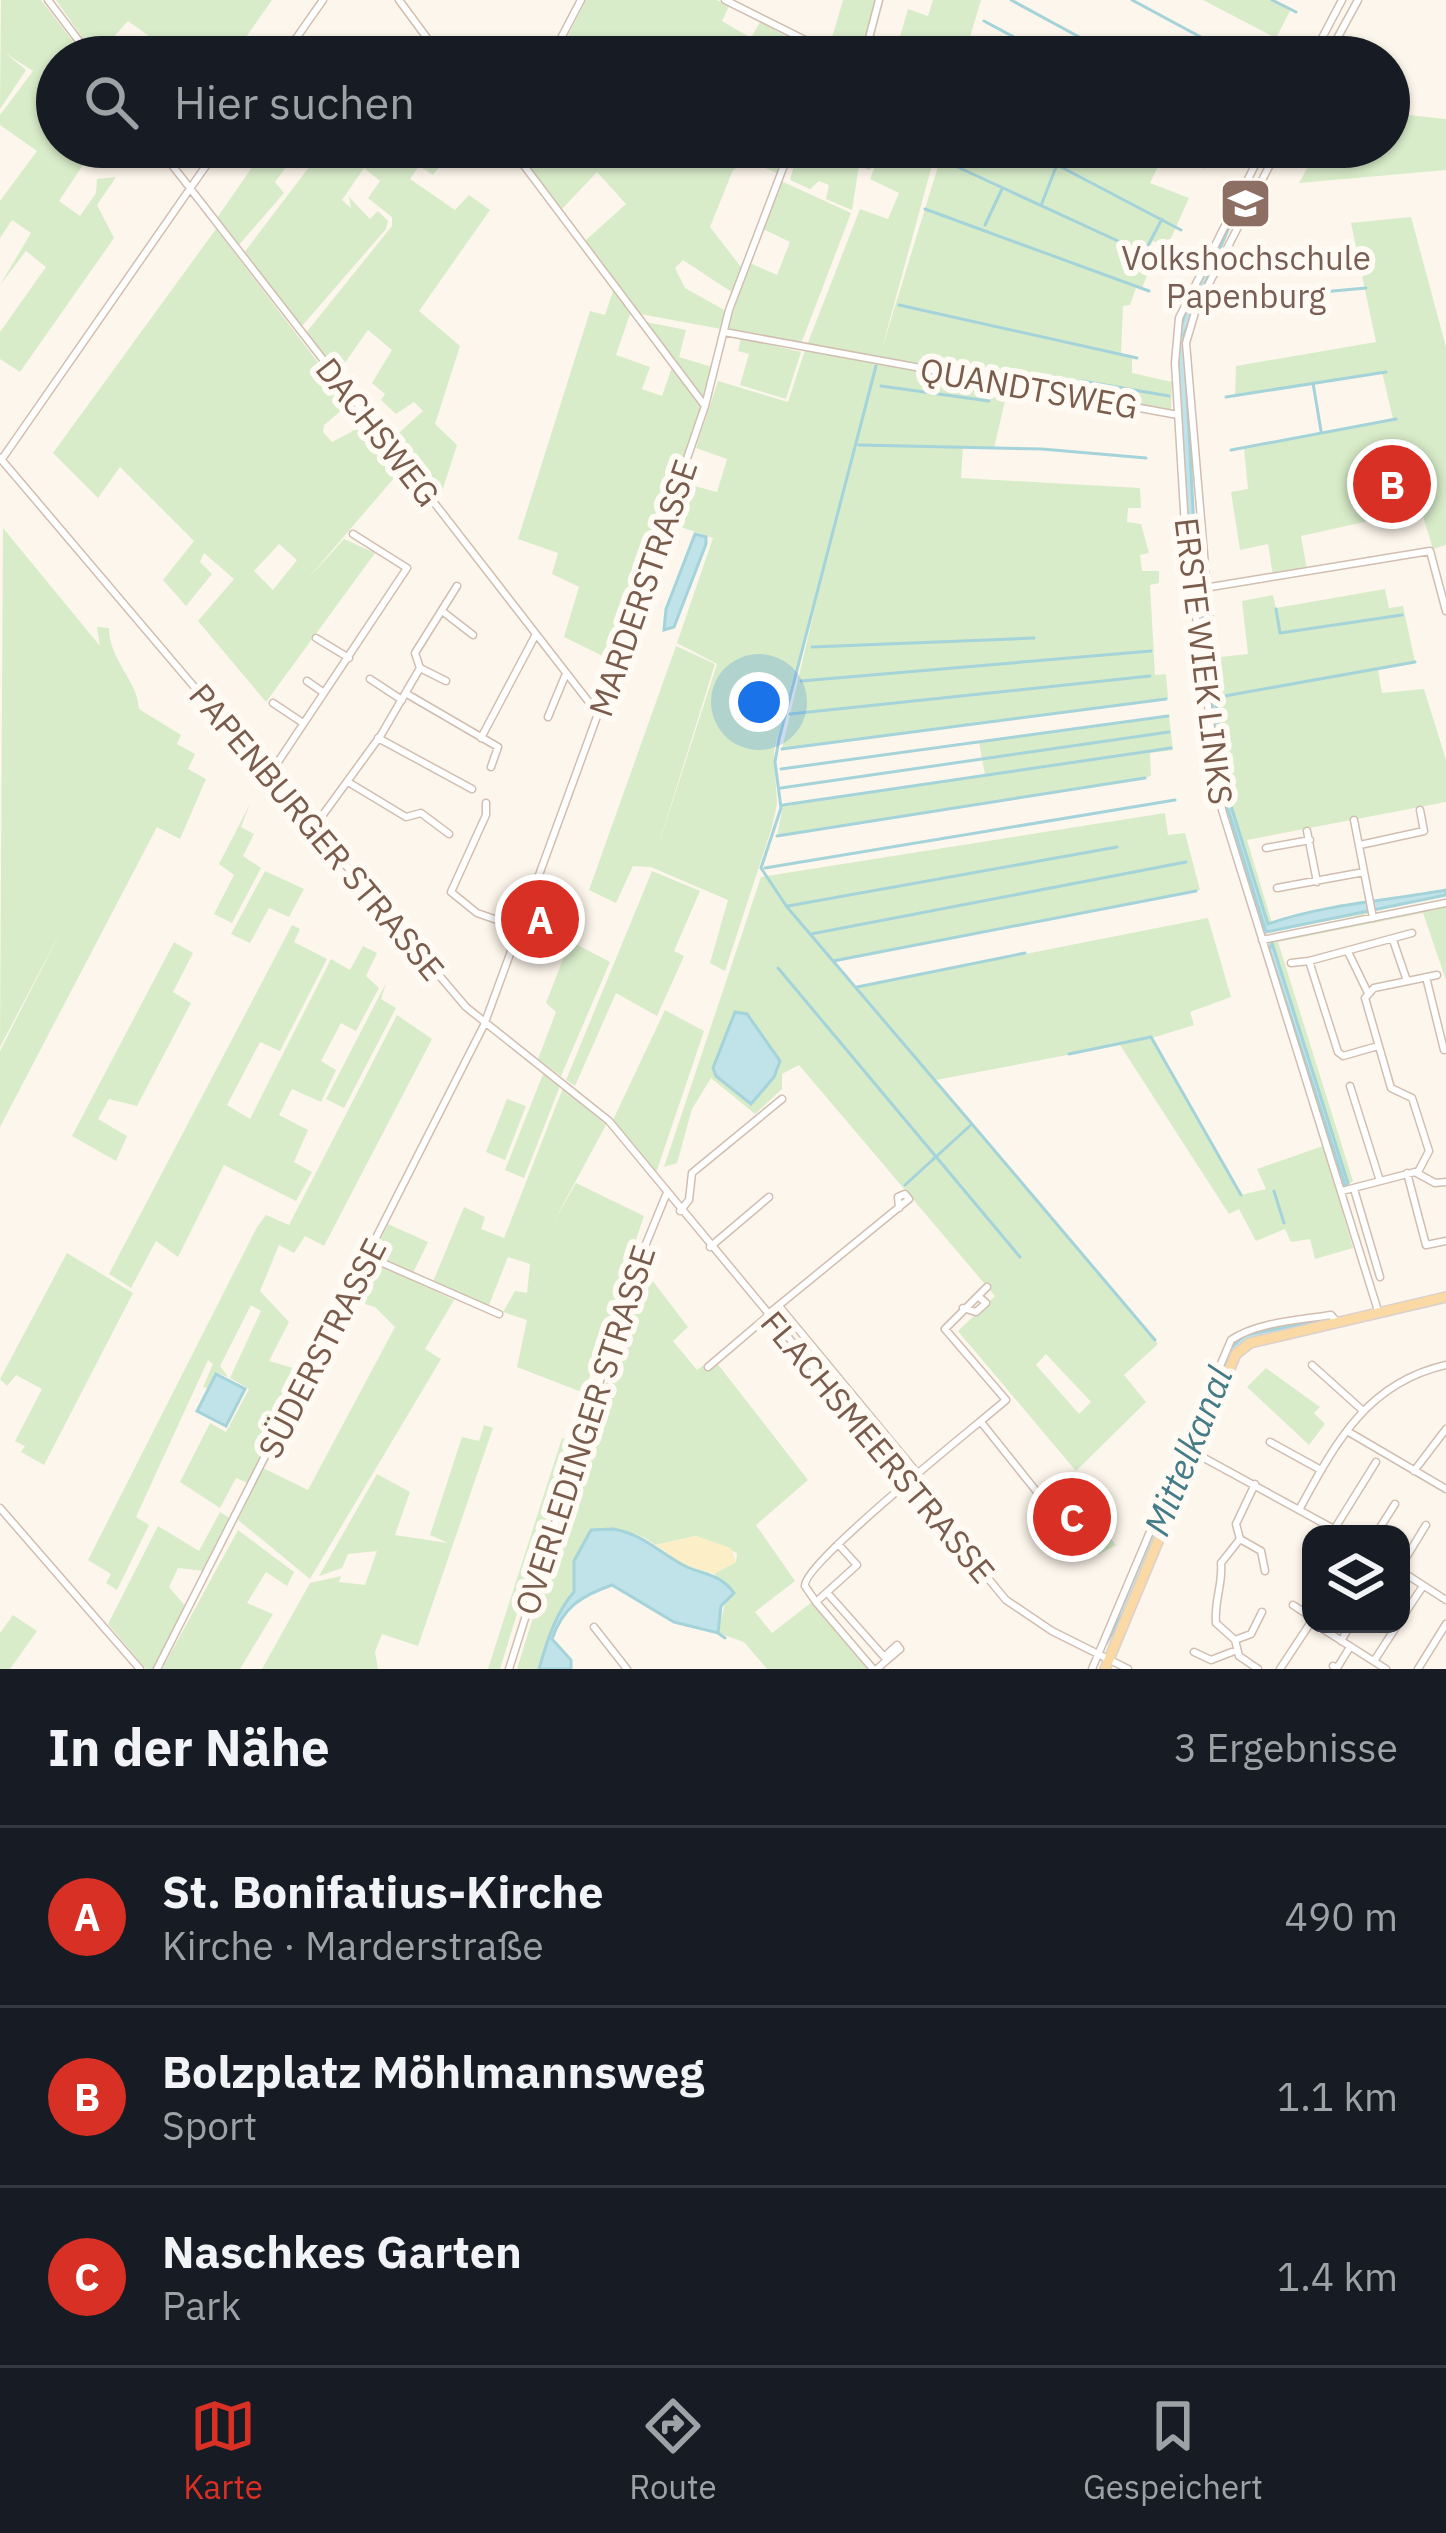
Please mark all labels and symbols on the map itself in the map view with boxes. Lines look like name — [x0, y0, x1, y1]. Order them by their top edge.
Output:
school or university icon: Volkshochschule Papenburg — [1218, 176, 1274, 232]
place label: Volkshochschule Papenburg — [1121, 236, 1371, 317]
street label: QUANDTSWEG — [917, 347, 1141, 428]
street label: DACHSWEG — [307, 349, 450, 515]
pin: B — [1353, 439, 1431, 529]
street label: MARDERSTRASSE — [578, 454, 707, 722]
street label: ERSTE WIEK LINKS — [1166, 515, 1243, 807]
your location — [729, 672, 789, 732]
street label: PAPENBURGER STRASSE — [180, 674, 454, 989]
pin: A — [501, 874, 579, 964]
street label: SÜDERSTRASSE — [248, 1231, 395, 1465]
street label: OVERLEDINGER STRASSE — [504, 1240, 665, 1620]
street label: FLACHSMEERSTRASSE — [752, 1302, 1005, 1592]
water label: Mittelkanal — [1132, 1359, 1243, 1542]
pin: C — [1033, 1472, 1111, 1562]

